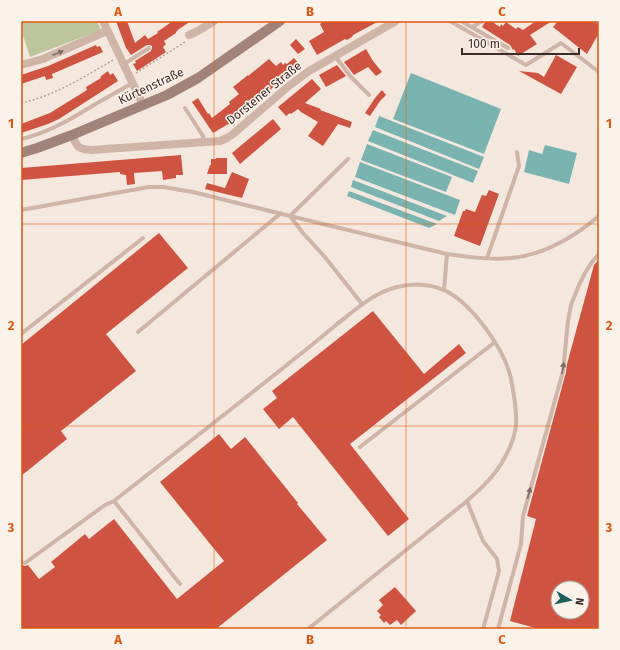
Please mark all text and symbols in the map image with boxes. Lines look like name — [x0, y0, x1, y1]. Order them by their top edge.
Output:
text: A — [113, 4, 122, 19]
text: B — [306, 4, 314, 19]
text: C — [498, 4, 506, 19]
scale bar — [462, 30, 579, 56]
text: 100 m — [468, 37, 500, 51]
one-way arrow — [52, 50, 63, 56]
street label: Dorstener Straße — [224, 59, 304, 127]
street label: Kürtenstraße — [116, 65, 186, 107]
text: 1 — [8, 116, 14, 131]
text: 1 — [606, 116, 612, 131]
text: 2 — [8, 318, 15, 333]
text: 2 — [606, 318, 613, 333]
one-way arrow — [560, 362, 566, 374]
one-way arrow — [526, 487, 532, 499]
text: 3 — [7, 520, 15, 535]
text: 3 — [605, 520, 613, 535]
north arrow — [550, 580, 590, 620]
text: N — [572, 597, 586, 606]
text: A — [113, 632, 122, 647]
text: B — [306, 632, 314, 647]
text: C — [498, 632, 506, 647]

